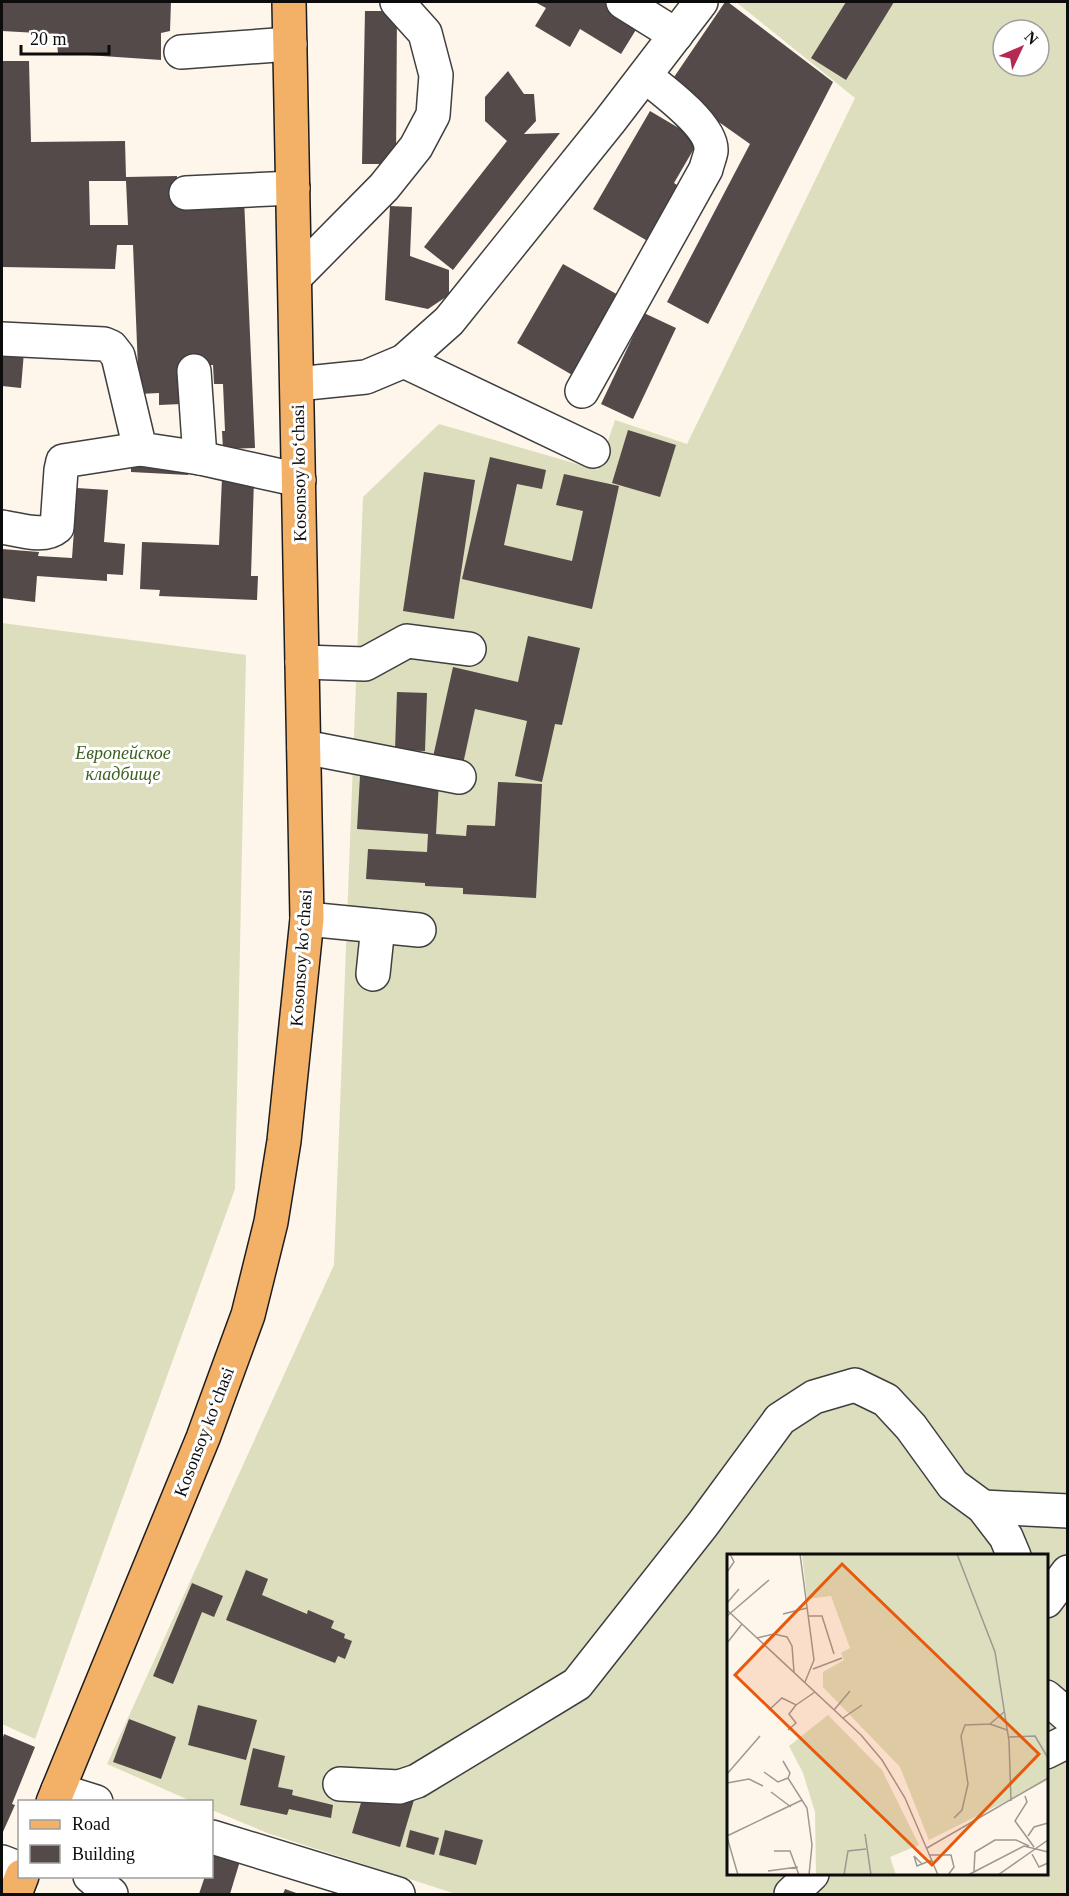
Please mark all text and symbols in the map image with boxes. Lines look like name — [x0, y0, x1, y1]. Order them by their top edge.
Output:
scale bar — [21, 18, 110, 56]
north arrow — [991, 18, 1051, 78]
text: N — [1021, 28, 1042, 48]
text: 20 m — [30, 29, 67, 49]
street label: Kosonsoy koʻchasi — [288, 404, 310, 542]
park label: Европейское кладбище — [74, 743, 171, 784]
street label: Kosonsoy koʻchasi — [286, 889, 316, 1027]
street label: Kosonsoy koʻchasi — [170, 1364, 238, 1500]
inset map — [727, 1554, 1048, 1875]
legend — [18, 1800, 213, 1878]
text: Road — [72, 1814, 110, 1834]
text: Building — [72, 1844, 135, 1864]

